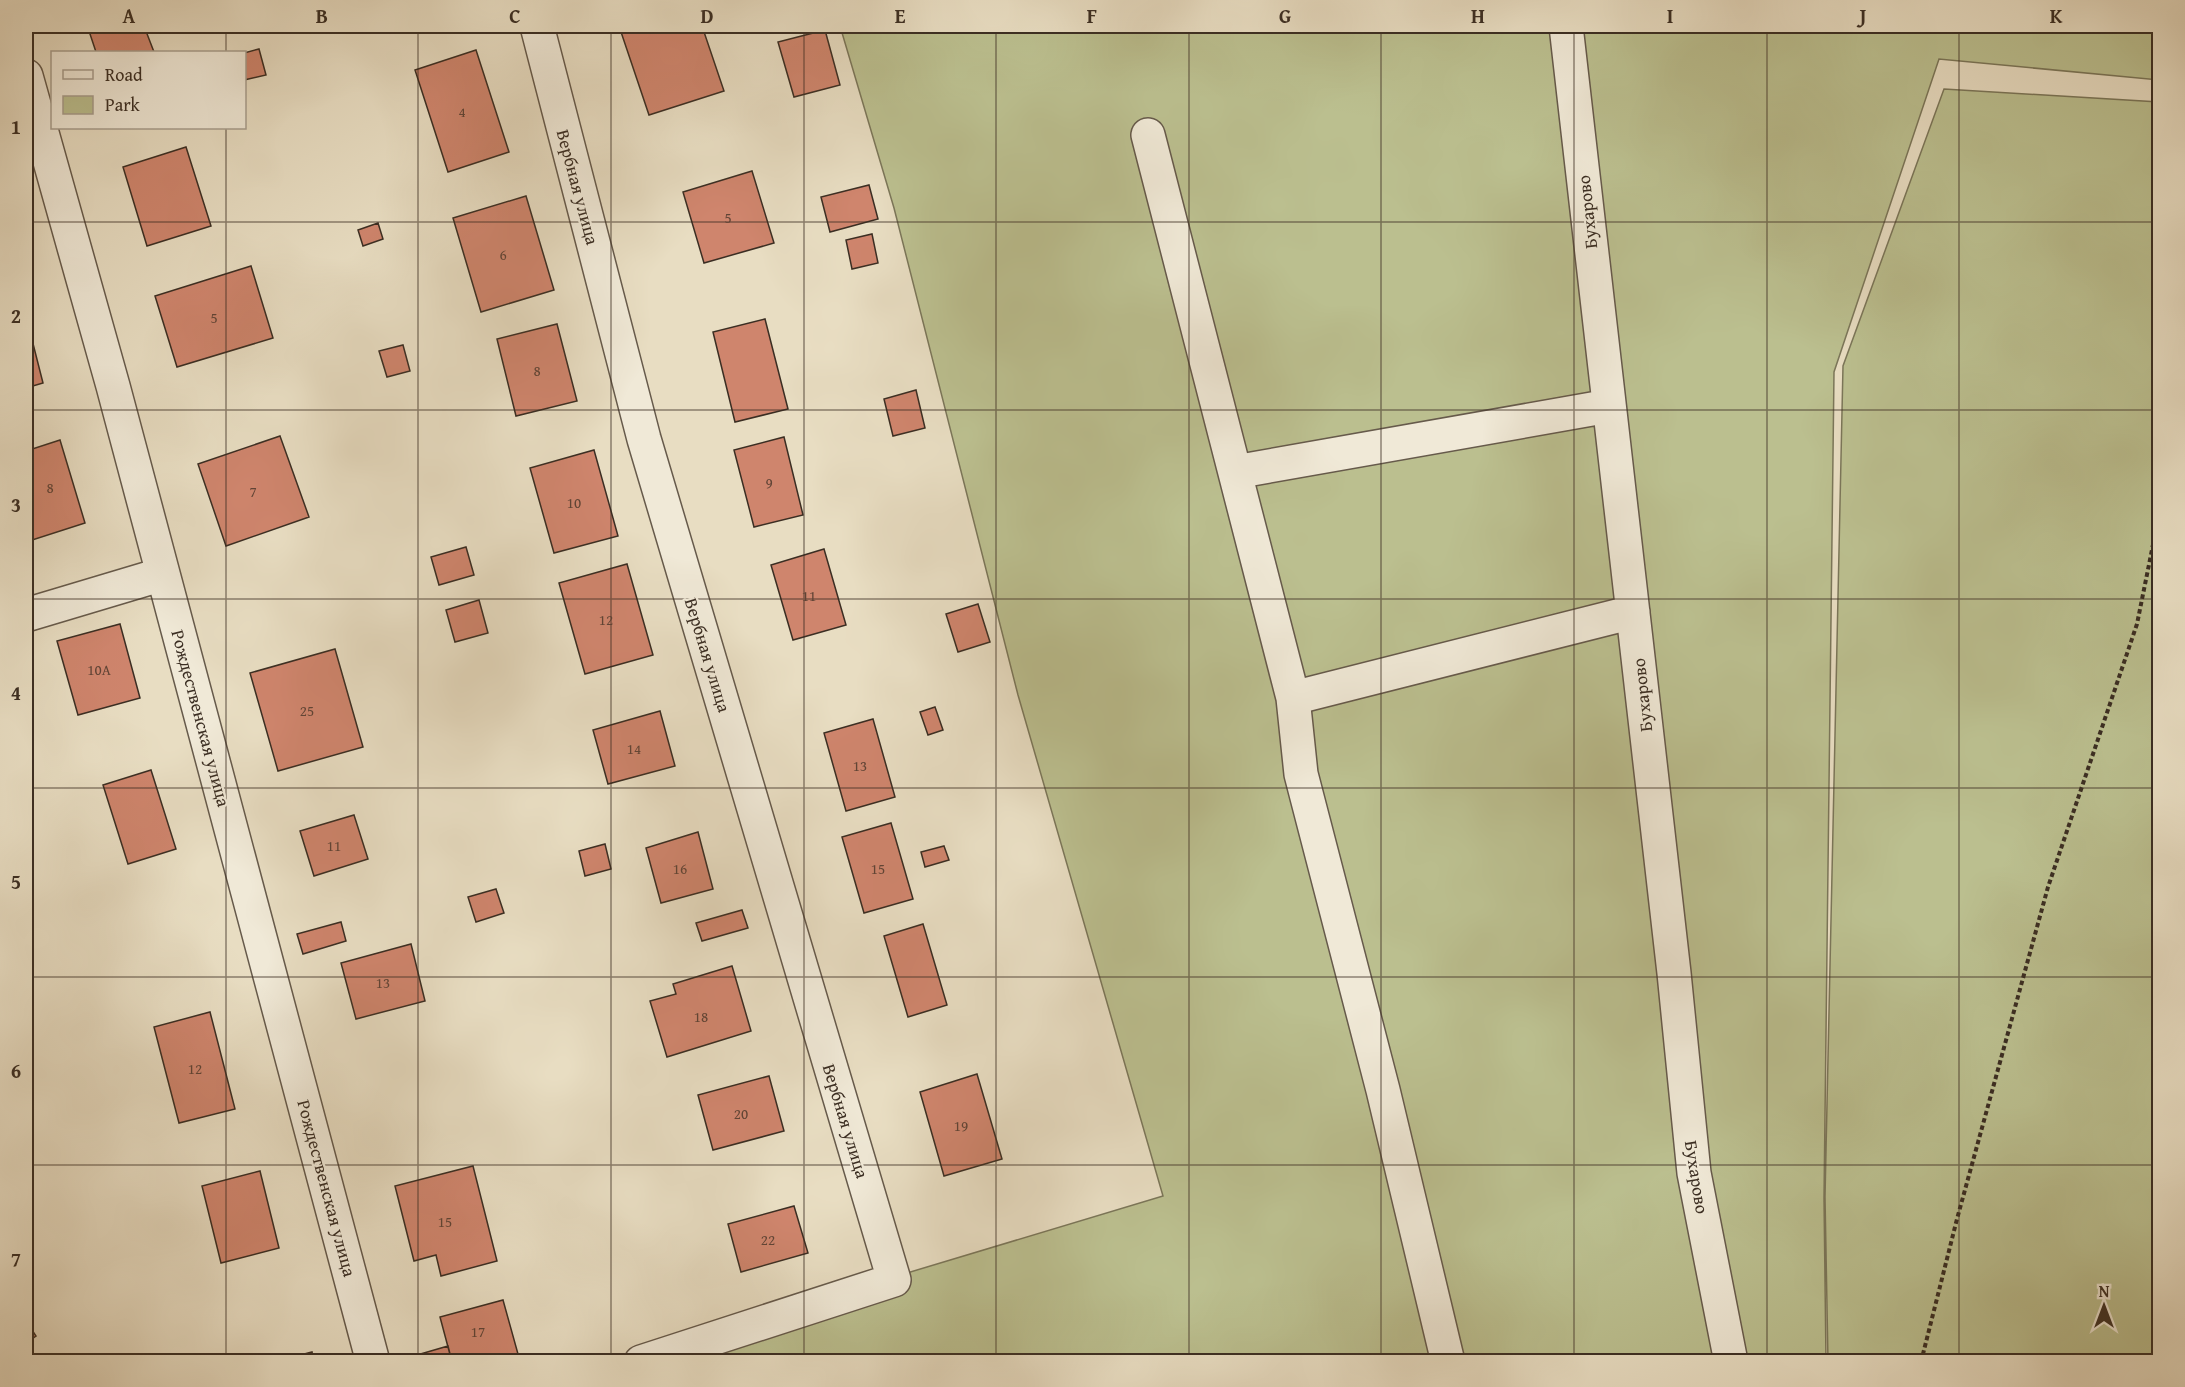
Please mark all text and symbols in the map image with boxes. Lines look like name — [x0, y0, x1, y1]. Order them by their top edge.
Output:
text: A — [123, 1, 136, 30]
text: B — [316, 1, 328, 30]
text: C — [509, 1, 521, 30]
text: D — [700, 1, 714, 30]
text: E — [895, 1, 906, 30]
text: F — [1087, 1, 1097, 30]
text: G — [1279, 1, 1291, 30]
text: H — [1471, 1, 1485, 30]
text: I — [1667, 1, 1673, 30]
text: J — [1857, 1, 1867, 30]
text: K — [2050, 1, 2063, 30]
legend — [51, 51, 246, 129]
text: Road — [105, 61, 143, 88]
text: Park — [105, 91, 141, 118]
house number: 4 — [458, 101, 466, 122]
text: 1 — [11, 112, 21, 141]
street label: Вербная улица — [550, 126, 606, 248]
street label: Бухарово — [1570, 174, 1604, 250]
house number: 5 — [724, 207, 732, 228]
house number: 6 — [499, 244, 507, 265]
text: 2 — [11, 301, 21, 330]
house number: 5 — [210, 307, 218, 328]
house number: 8 — [533, 360, 541, 381]
house number: 9 — [765, 472, 773, 493]
house number: 8 — [46, 477, 54, 498]
house number: 7 — [249, 481, 257, 502]
text: 3 — [11, 490, 21, 519]
house number: 10 — [567, 492, 581, 513]
house number: 11 — [802, 585, 816, 606]
street label: Вербная улица — [678, 595, 738, 716]
house number: 12 — [599, 609, 613, 630]
street label: Рождественская улица — [164, 626, 238, 810]
street label: Бухарово — [1625, 657, 1659, 733]
house number: 10А — [87, 659, 111, 680]
text: 4 — [11, 678, 21, 707]
house number: 25 — [300, 700, 314, 721]
house number: 14 — [627, 738, 641, 759]
house number: 13 — [853, 755, 867, 776]
house number: 11 — [327, 835, 341, 856]
house number: 16 — [673, 858, 687, 879]
house number: 15 — [871, 858, 885, 879]
text: 5 — [11, 867, 21, 896]
house number: 13 — [376, 972, 390, 993]
house number: 18 — [694, 1006, 708, 1027]
text: 6 — [11, 1056, 21, 1085]
house number: 12 — [188, 1058, 202, 1079]
street label: Вербная улица — [816, 1061, 876, 1182]
street label: Рождественская улица — [290, 1096, 364, 1280]
house number: 20 — [734, 1103, 748, 1124]
house number: 19 — [954, 1115, 968, 1136]
street label: Бухарово — [1678, 1138, 1716, 1216]
house number: 15 — [438, 1211, 452, 1232]
house number: 22 — [761, 1229, 775, 1250]
text: 7 — [11, 1244, 21, 1273]
north arrow — [2074, 1276, 2134, 1336]
text: N — [2099, 1279, 2110, 1303]
house number: 17 — [471, 1321, 485, 1342]

